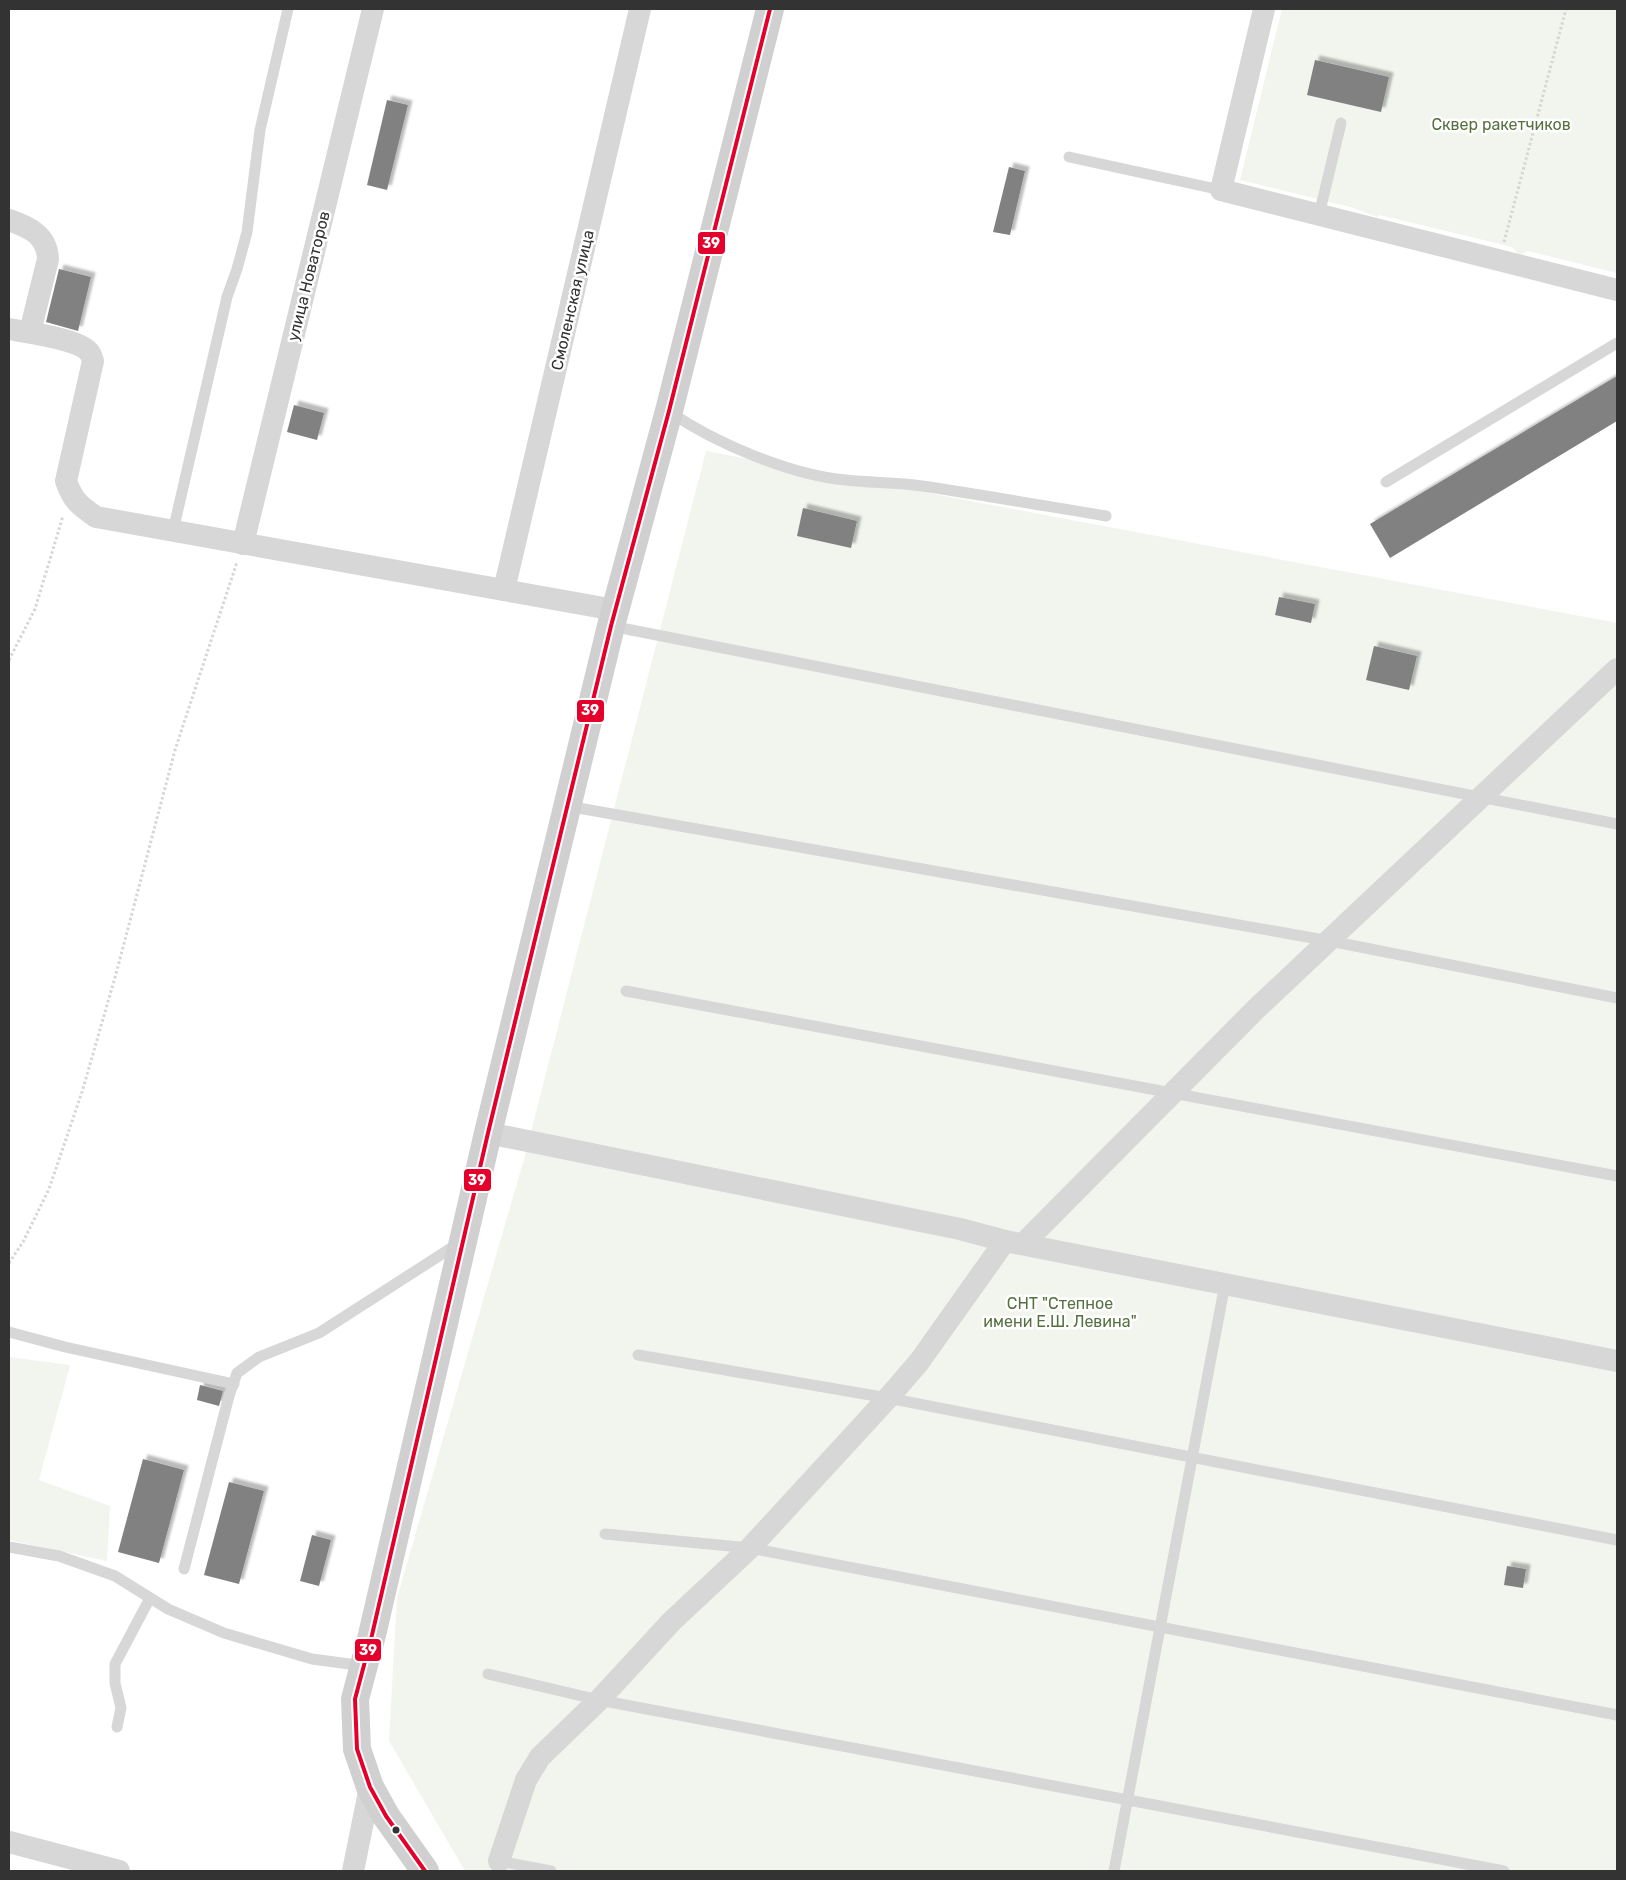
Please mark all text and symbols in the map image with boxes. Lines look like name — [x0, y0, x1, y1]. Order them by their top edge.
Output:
park label: Сквер ракетчиков — [1431, 115, 1571, 134]
street label: улица Новаторов — [283, 209, 334, 343]
street label: Смоленская улица — [547, 228, 598, 372]
line badge: 39 — [697, 231, 726, 255]
text: 39 — [702, 235, 720, 252]
line badge: 39 — [576, 699, 605, 723]
text: 39 — [581, 702, 599, 719]
line badge: 39 — [463, 1168, 492, 1192]
text: 39 — [468, 1172, 486, 1189]
park label: СНТ "Степное имени Е.Ш. Левина" — [983, 1294, 1137, 1331]
line badge: 39 — [354, 1638, 382, 1662]
text: 39 — [359, 1642, 377, 1659]
unlabelled marker — [391, 1825, 401, 1835]

